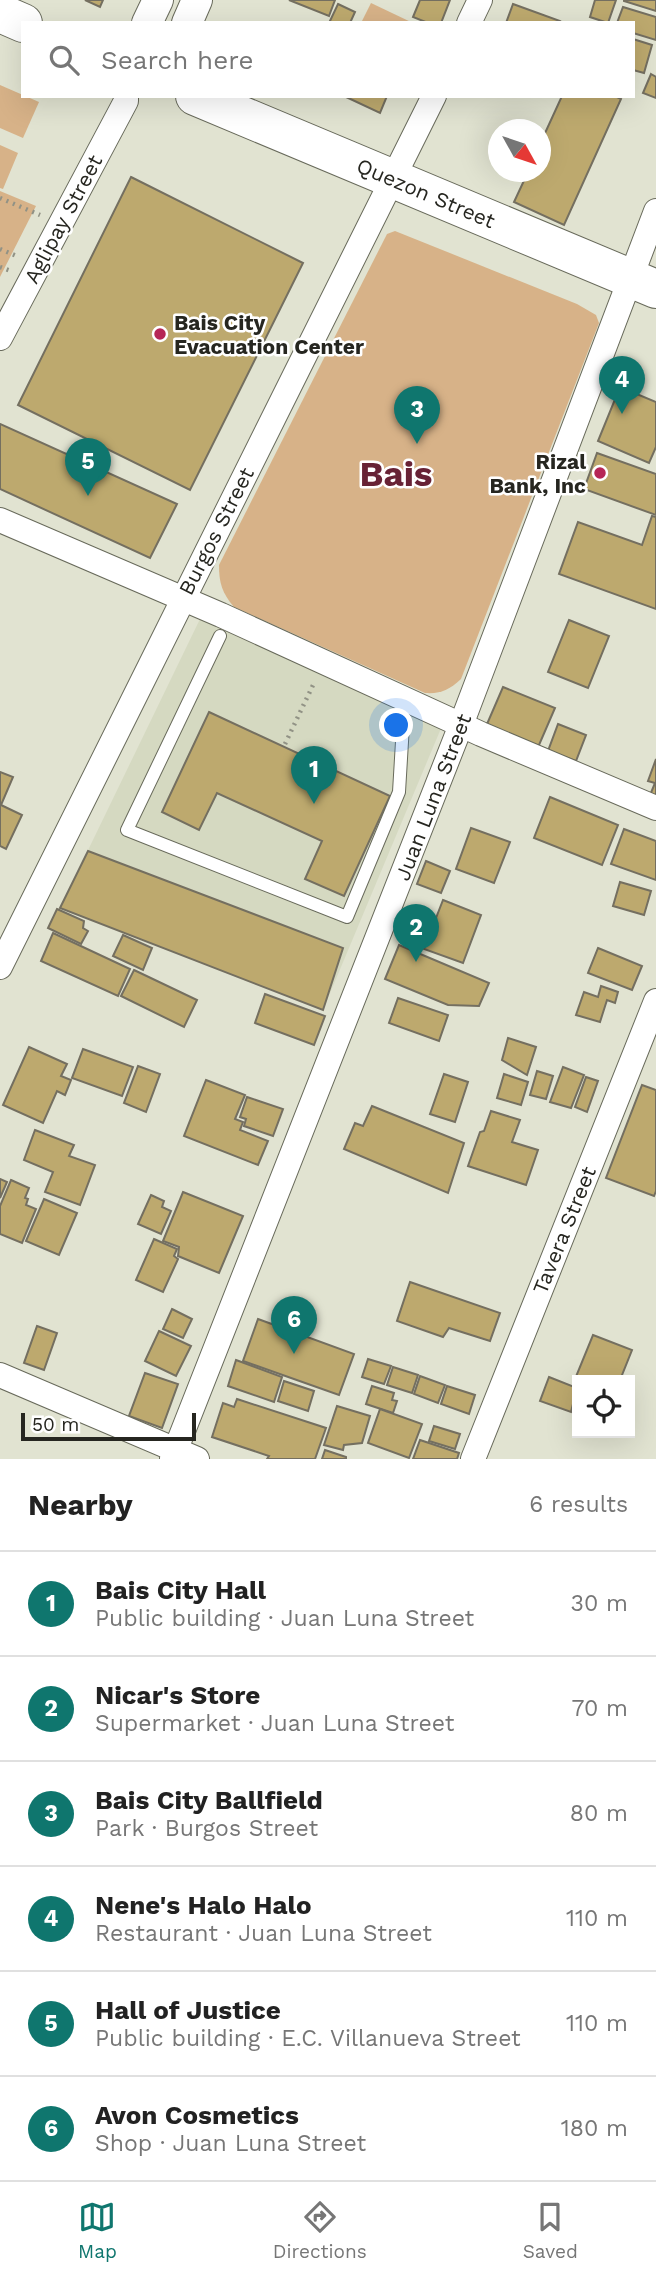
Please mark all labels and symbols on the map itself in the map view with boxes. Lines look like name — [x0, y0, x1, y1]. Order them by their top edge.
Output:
north arrow — [488, 119, 551, 182]
street label: Aglipay Street — [19, 150, 108, 288]
street label: Quezon Street — [353, 153, 499, 233]
place label: Bais City Evacuation Center — [174, 310, 364, 359]
marker: Bais City Evacuation Center — [152, 326, 168, 342]
pin: 4 — [599, 356, 645, 414]
pin: 3 — [394, 386, 440, 444]
pin: 5 — [65, 438, 111, 496]
place label: Rizal Bank, Inc — [489, 449, 586, 498]
district label: Bais — [359, 453, 433, 495]
street label: Burgos Street — [173, 463, 259, 599]
marker: Rizal Bank, Inc — [592, 465, 608, 481]
your location — [379, 708, 413, 742]
street label: Juan Luna Street — [390, 710, 476, 884]
pin: 1 — [291, 746, 337, 804]
pin: 2 — [393, 904, 439, 962]
street label: Tavera Street — [527, 1162, 601, 1297]
pin: 6 — [271, 1296, 317, 1354]
scale bar — [21, 1410, 196, 1442]

